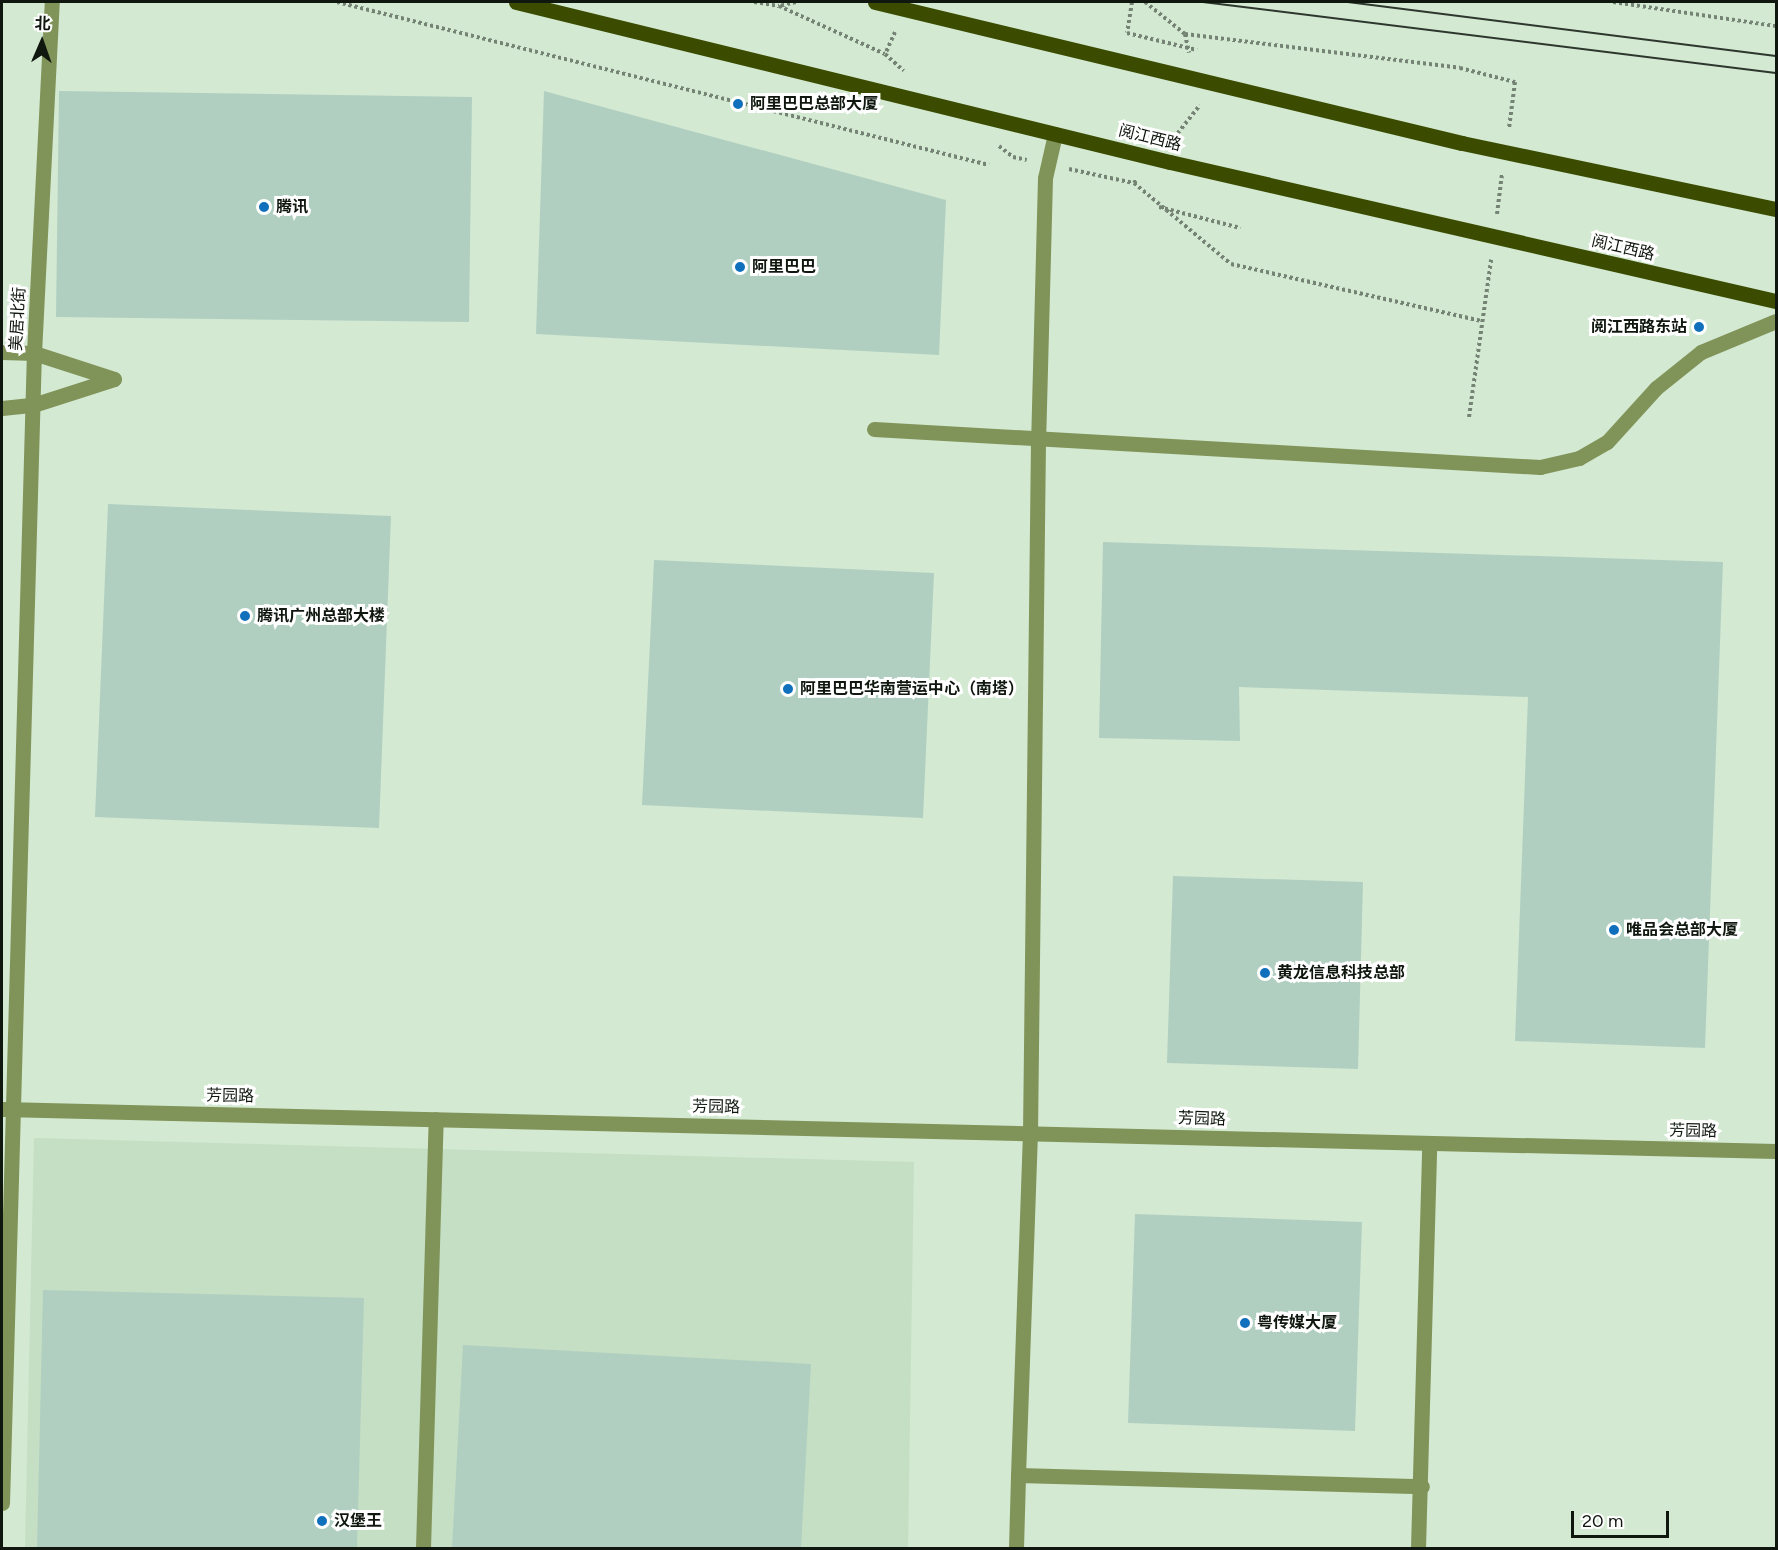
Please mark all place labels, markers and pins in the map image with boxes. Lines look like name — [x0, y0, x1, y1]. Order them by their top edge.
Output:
place label: 阿里巴巴总部大厦 — [750, 94, 878, 114]
marker: 阿里巴巴总部大厦 — [731, 97, 745, 111]
place label: 腾讯 — [276, 197, 308, 217]
marker: 腾讯 — [257, 200, 271, 214]
place label: 阿里巴巴 — [752, 257, 816, 277]
marker: 阿里巴巴 — [733, 260, 747, 274]
place label: 阅江西路东站 — [1591, 317, 1687, 337]
marker: 阅江西路东站 — [1692, 320, 1706, 334]
place label: 腾讯广州总部大楼 — [257, 606, 385, 626]
marker: 腾讯广州总部大楼 — [238, 609, 252, 623]
place label: 阿里巴巴华南营运中心（南塔） — [800, 679, 1024, 699]
marker: 阿里巴巴华南营运中心（南塔） — [781, 682, 795, 696]
place label: 唯品会总部大厦 — [1626, 920, 1738, 940]
marker: 唯品会总部大厦 — [1607, 923, 1621, 937]
place label: 黄龙信息科技总部 — [1277, 963, 1405, 983]
marker: 黄龙信息科技总部 — [1258, 966, 1272, 980]
place label: 粤传媒大厦 — [1257, 1313, 1337, 1333]
marker: 粤传媒大厦 — [1238, 1316, 1252, 1330]
place label: 汉堡王 — [334, 1511, 382, 1531]
marker: 汉堡王 — [315, 1514, 329, 1528]

